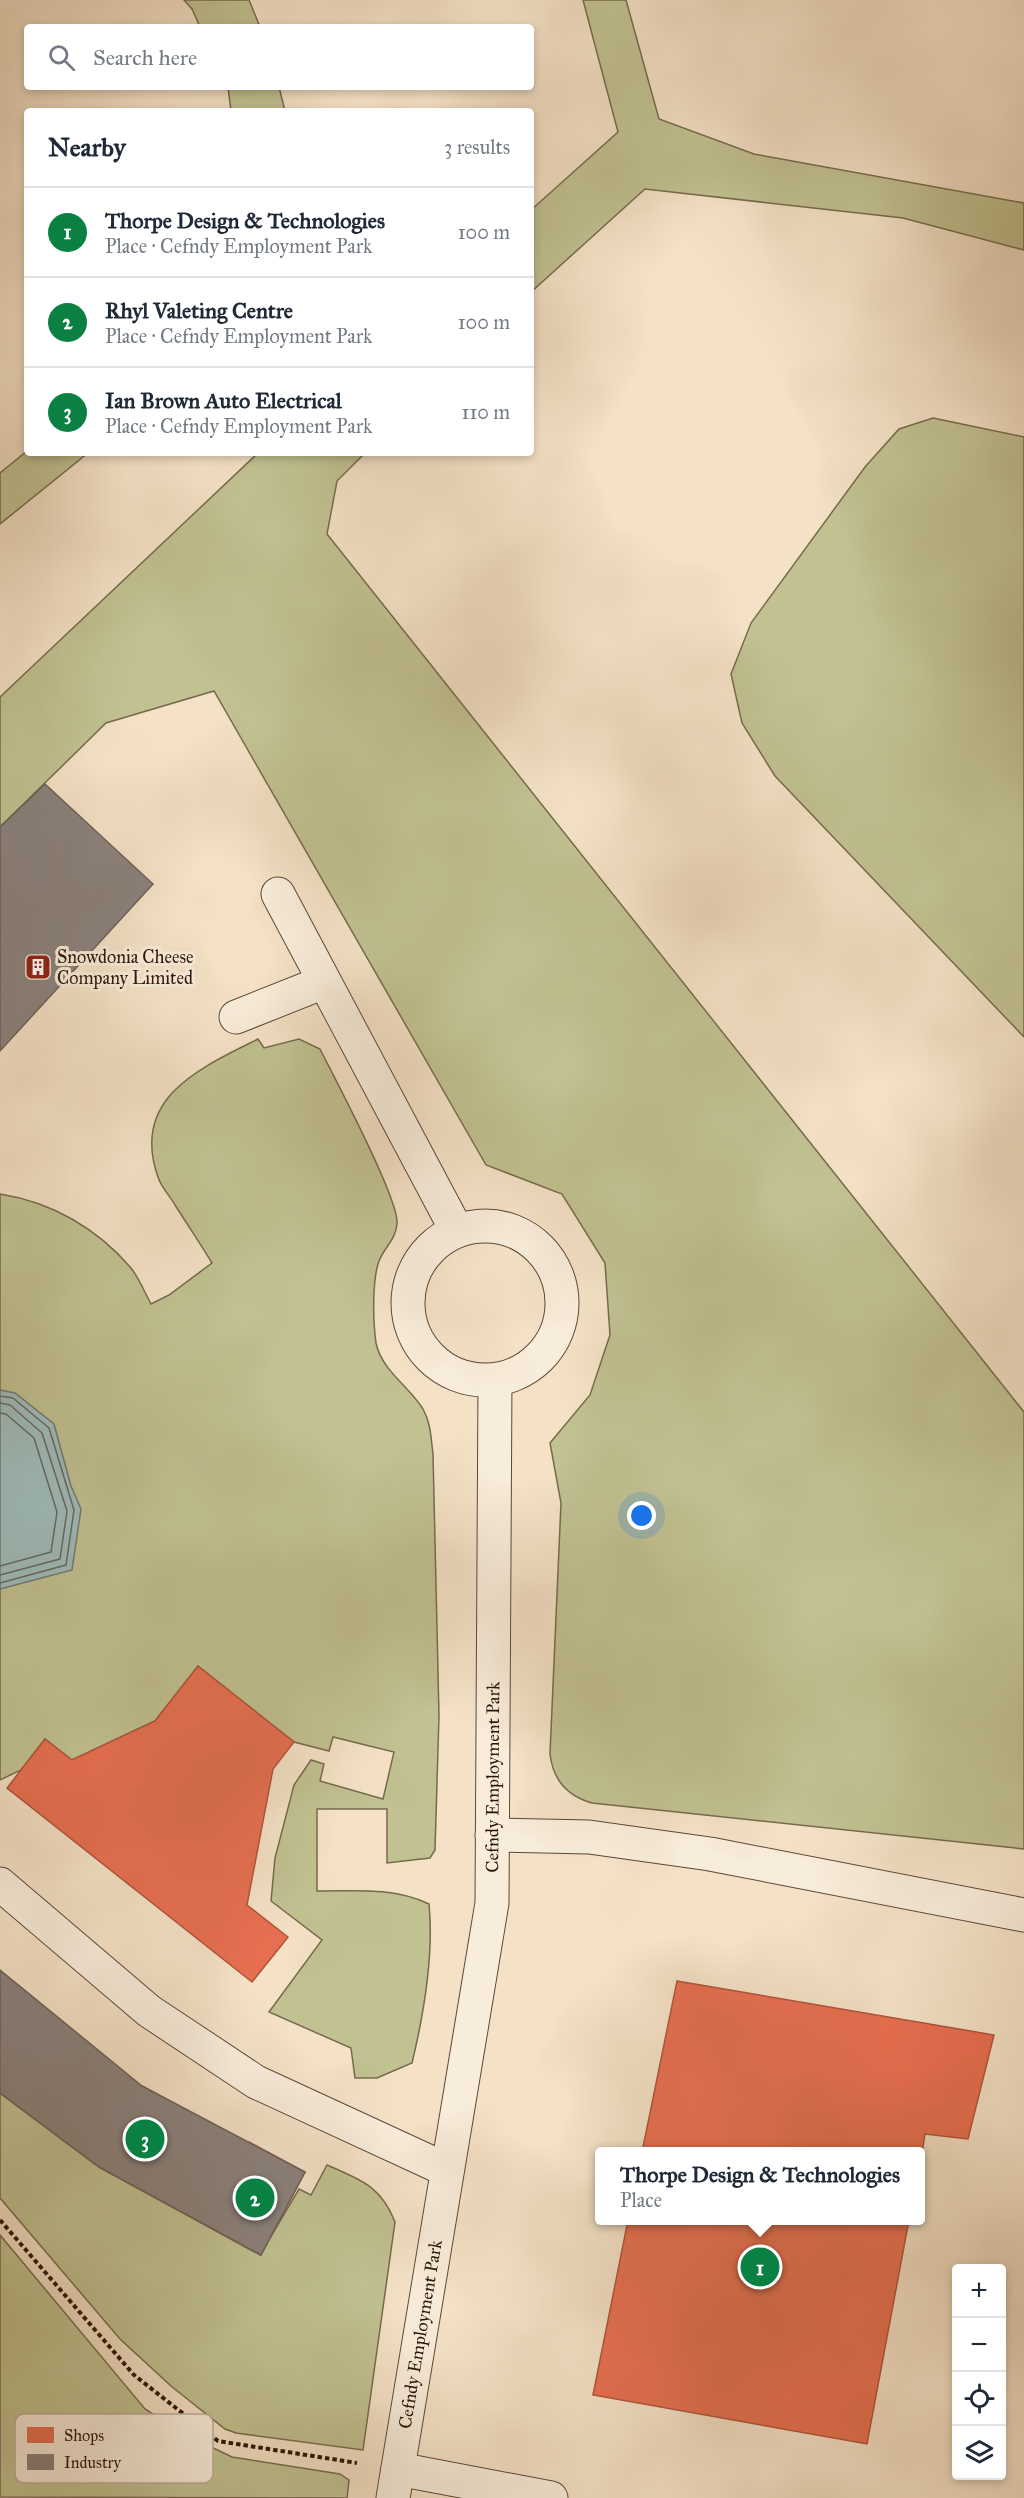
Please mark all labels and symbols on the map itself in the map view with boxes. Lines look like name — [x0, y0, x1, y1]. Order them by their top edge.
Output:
place label: Snowdonia Cheese Company Limited — [57, 946, 194, 989]
building icon: Snowdonia Cheese Company Limited — [23, 952, 53, 982]
your location — [627, 1501, 656, 1530]
street label: Cefndy Employment Park — [481, 1681, 504, 1873]
pin: 3 — [126, 2116, 164, 2162]
pin: 2 — [236, 2176, 274, 2220]
street label: Cefndy Employment Park — [394, 2238, 447, 2430]
pin: 1 — [740, 2244, 780, 2290]
legend — [15, 2414, 213, 2483]
text: Shops — [64, 2426, 104, 2445]
text: Industry — [64, 2453, 122, 2472]

